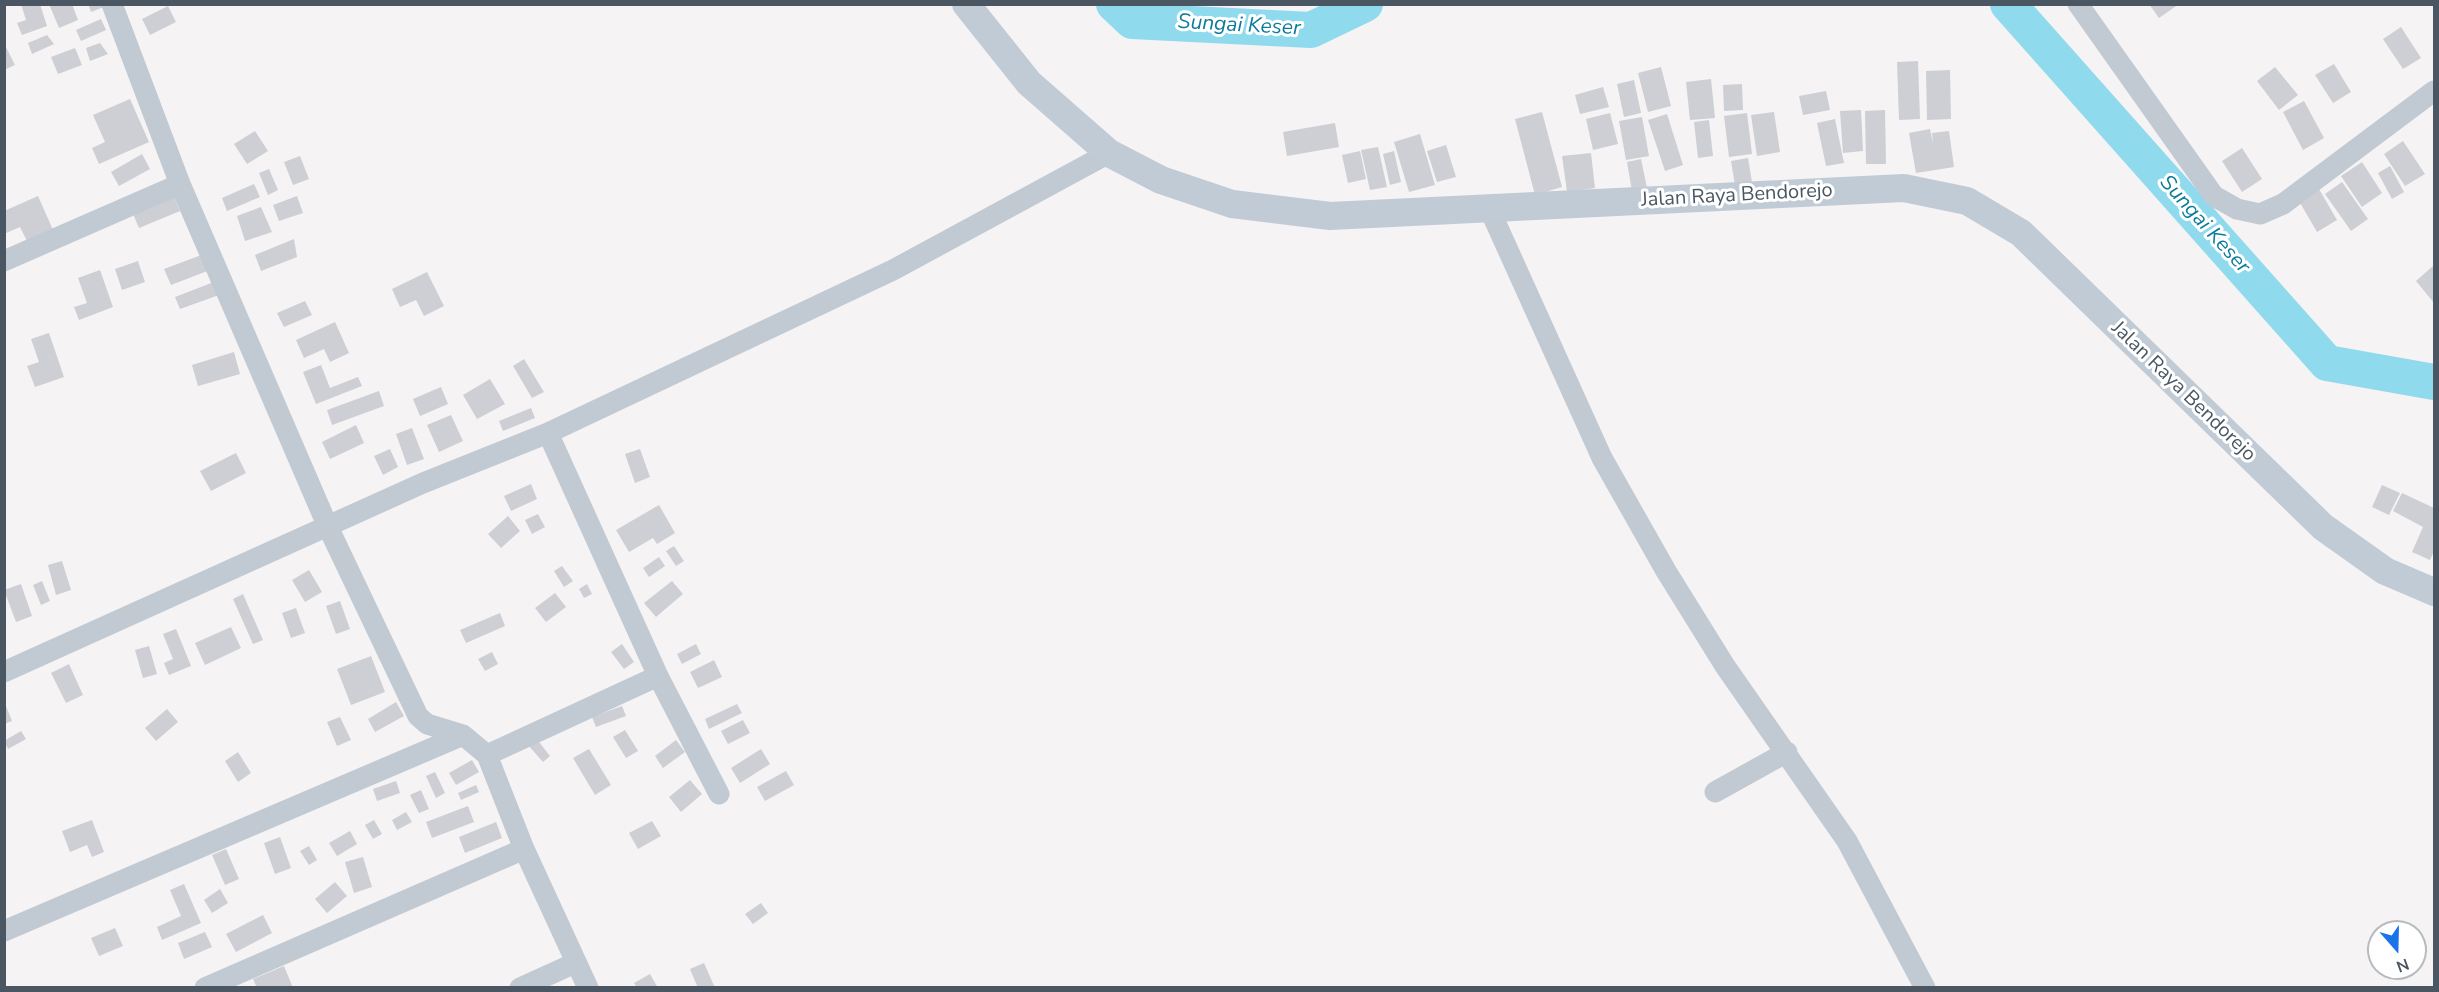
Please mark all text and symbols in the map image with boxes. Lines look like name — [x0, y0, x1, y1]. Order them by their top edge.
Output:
water label: Sungai Keser — [1177, 10, 1301, 42]
water label: Sungai Keser — [2153, 171, 2255, 279]
street label: Jalan Raya Bendorejo — [1641, 179, 1833, 213]
street label: Jalan Raya Bendorejo — [2106, 317, 2260, 467]
north arrow — [2367, 920, 2427, 980]
text: N — [2393, 953, 2412, 977]

